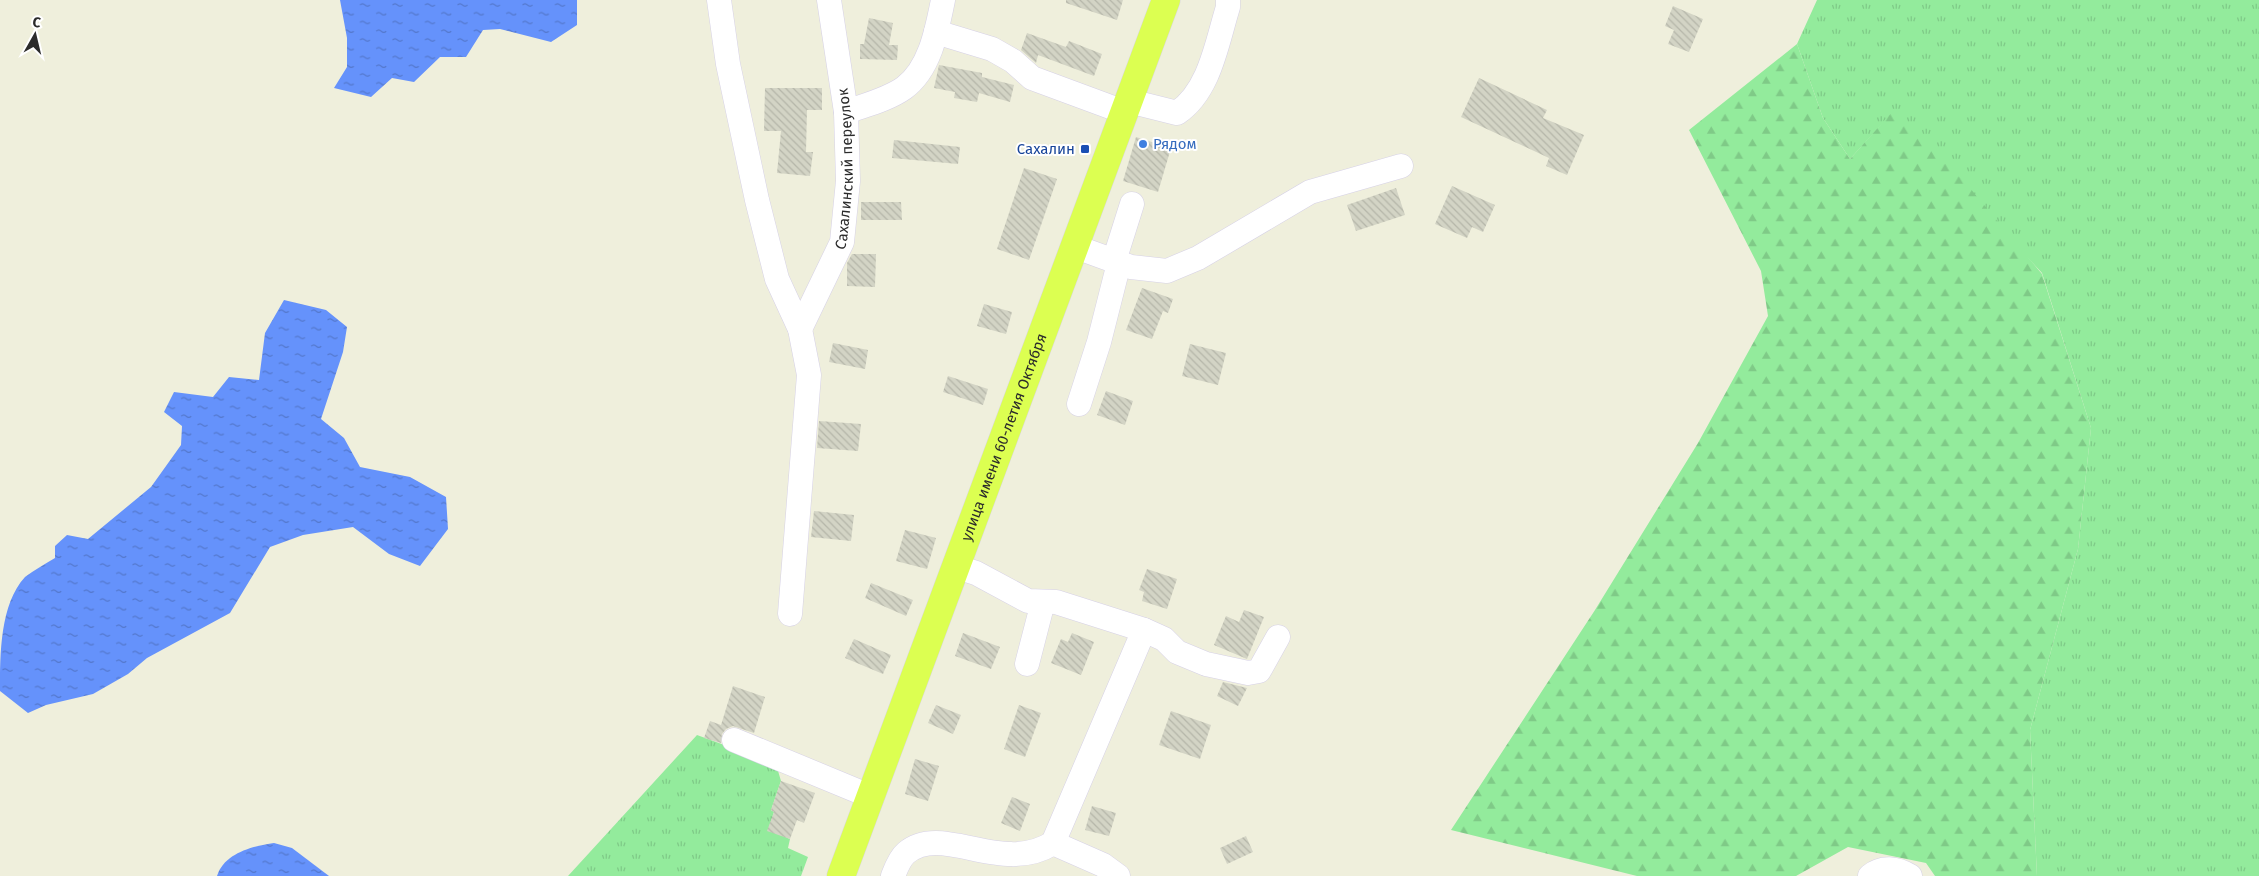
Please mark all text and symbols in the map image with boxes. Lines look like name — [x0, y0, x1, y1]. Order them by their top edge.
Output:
north arrow — [10, 10, 60, 60]
text: С — [32, 14, 42, 32]
street label: Сахалинский переулок — [831, 87, 857, 253]
place label: Рядом — [1153, 135, 1197, 153]
marker: Рядом — [1137, 138, 1149, 150]
place label: Сахалин — [1017, 140, 1075, 158]
marker: Сахалин — [1079, 143, 1091, 155]
street label: улица имени 60-летия Октября — [957, 331, 1051, 544]

